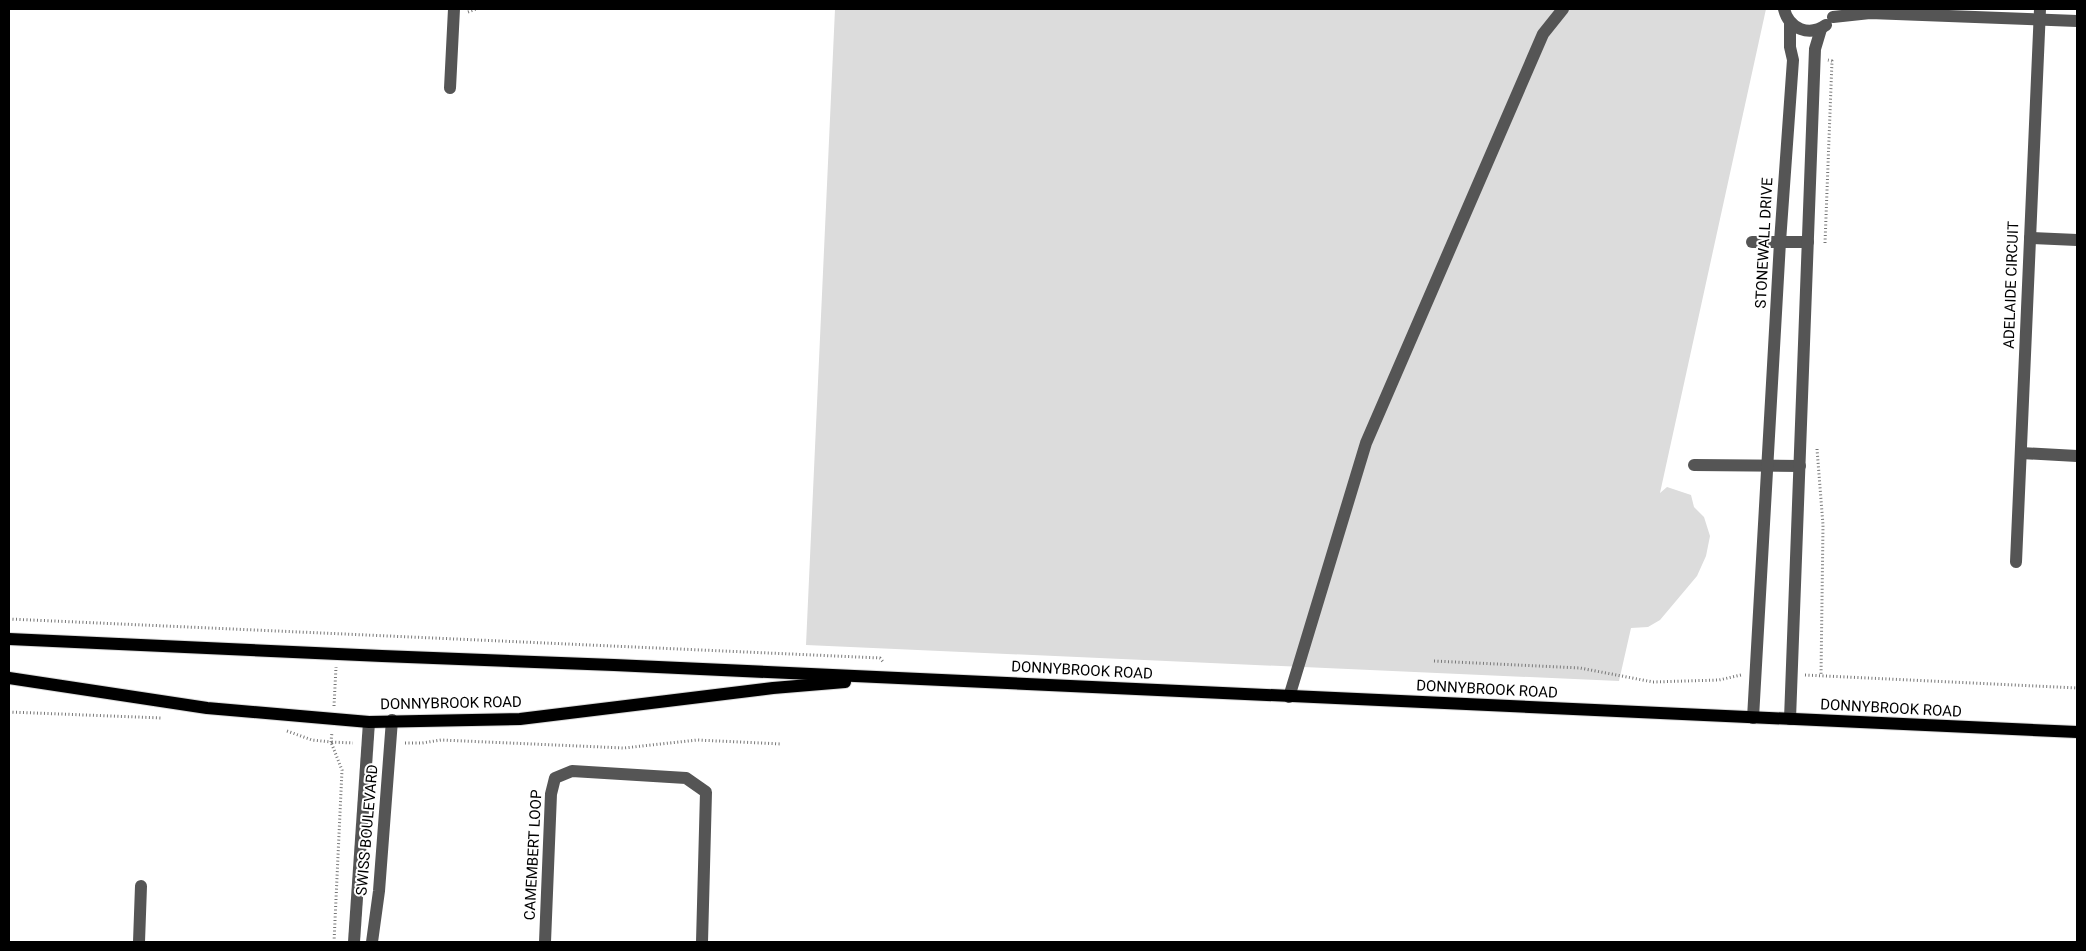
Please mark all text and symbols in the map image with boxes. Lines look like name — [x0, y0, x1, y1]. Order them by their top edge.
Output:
street label: STONEWALL DRIVE — [1752, 177, 1776, 309]
street label: ADELAIDE CIRCUIT — [2000, 221, 2022, 349]
street label: DONNYBROOK ROAD — [1011, 657, 1153, 683]
street label: DONNYBROOK ROAD — [1416, 676, 1558, 702]
street label: DONNYBROOK ROAD — [380, 693, 522, 713]
street label: DONNYBROOK ROAD — [1820, 695, 1962, 721]
street label: SWISS BOULEVARD — [352, 764, 382, 896]
street label: CAMEMBERT LOOP — [521, 789, 545, 921]

